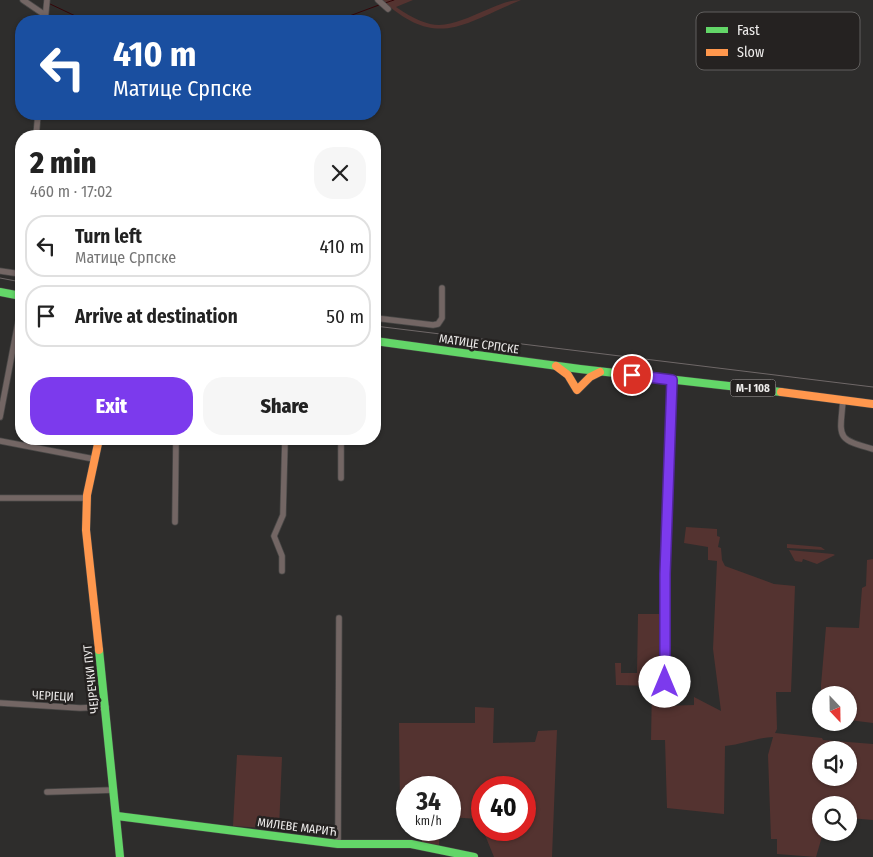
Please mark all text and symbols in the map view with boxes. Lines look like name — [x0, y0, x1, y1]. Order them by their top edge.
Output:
legend — [696, 12, 860, 70]
text: Fast — [737, 22, 760, 39]
text: 410 m — [113, 33, 197, 75]
icon: left — [30, 35, 95, 100]
text: Slow — [737, 44, 764, 61]
text: Матице Српске — [113, 75, 252, 102]
text: 2 min — [30, 145, 96, 181]
button: close — [314, 147, 366, 199]
text: 460 m · 17:02 — [30, 182, 112, 201]
text: Turn left — [75, 225, 142, 248]
icon: left — [32, 232, 60, 260]
text: 410 m — [319, 235, 364, 258]
text: Матице Српске — [75, 248, 176, 267]
icon: arrive — [32, 302, 60, 330]
text: Arrive at destination — [75, 305, 238, 328]
text: 50 m — [326, 305, 364, 328]
street label: МАТИЦЕ СРПСКЕ — [438, 331, 520, 357]
pin — [611, 354, 653, 396]
icon: arrive — [618, 361, 646, 389]
button: Exit — [30, 377, 193, 435]
button: Share — [203, 377, 366, 435]
road number: M-I 108 — [730, 379, 776, 396]
street label: ЧЕЈРЕЧКИ ПУТ — [80, 644, 102, 714]
position arrow — [638, 655, 690, 707]
north arrow — [812, 686, 858, 731]
map controls — [812, 686, 857, 841]
street label: ЧЕРЈЕЦИ — [32, 688, 74, 704]
button: sound — [812, 741, 857, 786]
speed limit sign: 40 — [471, 776, 536, 841]
text: 34 — [416, 787, 441, 817]
button: search — [812, 796, 857, 841]
text: km/h — [415, 814, 442, 828]
street label: МИЛЕВЕ МAРИЋ — [257, 815, 338, 839]

